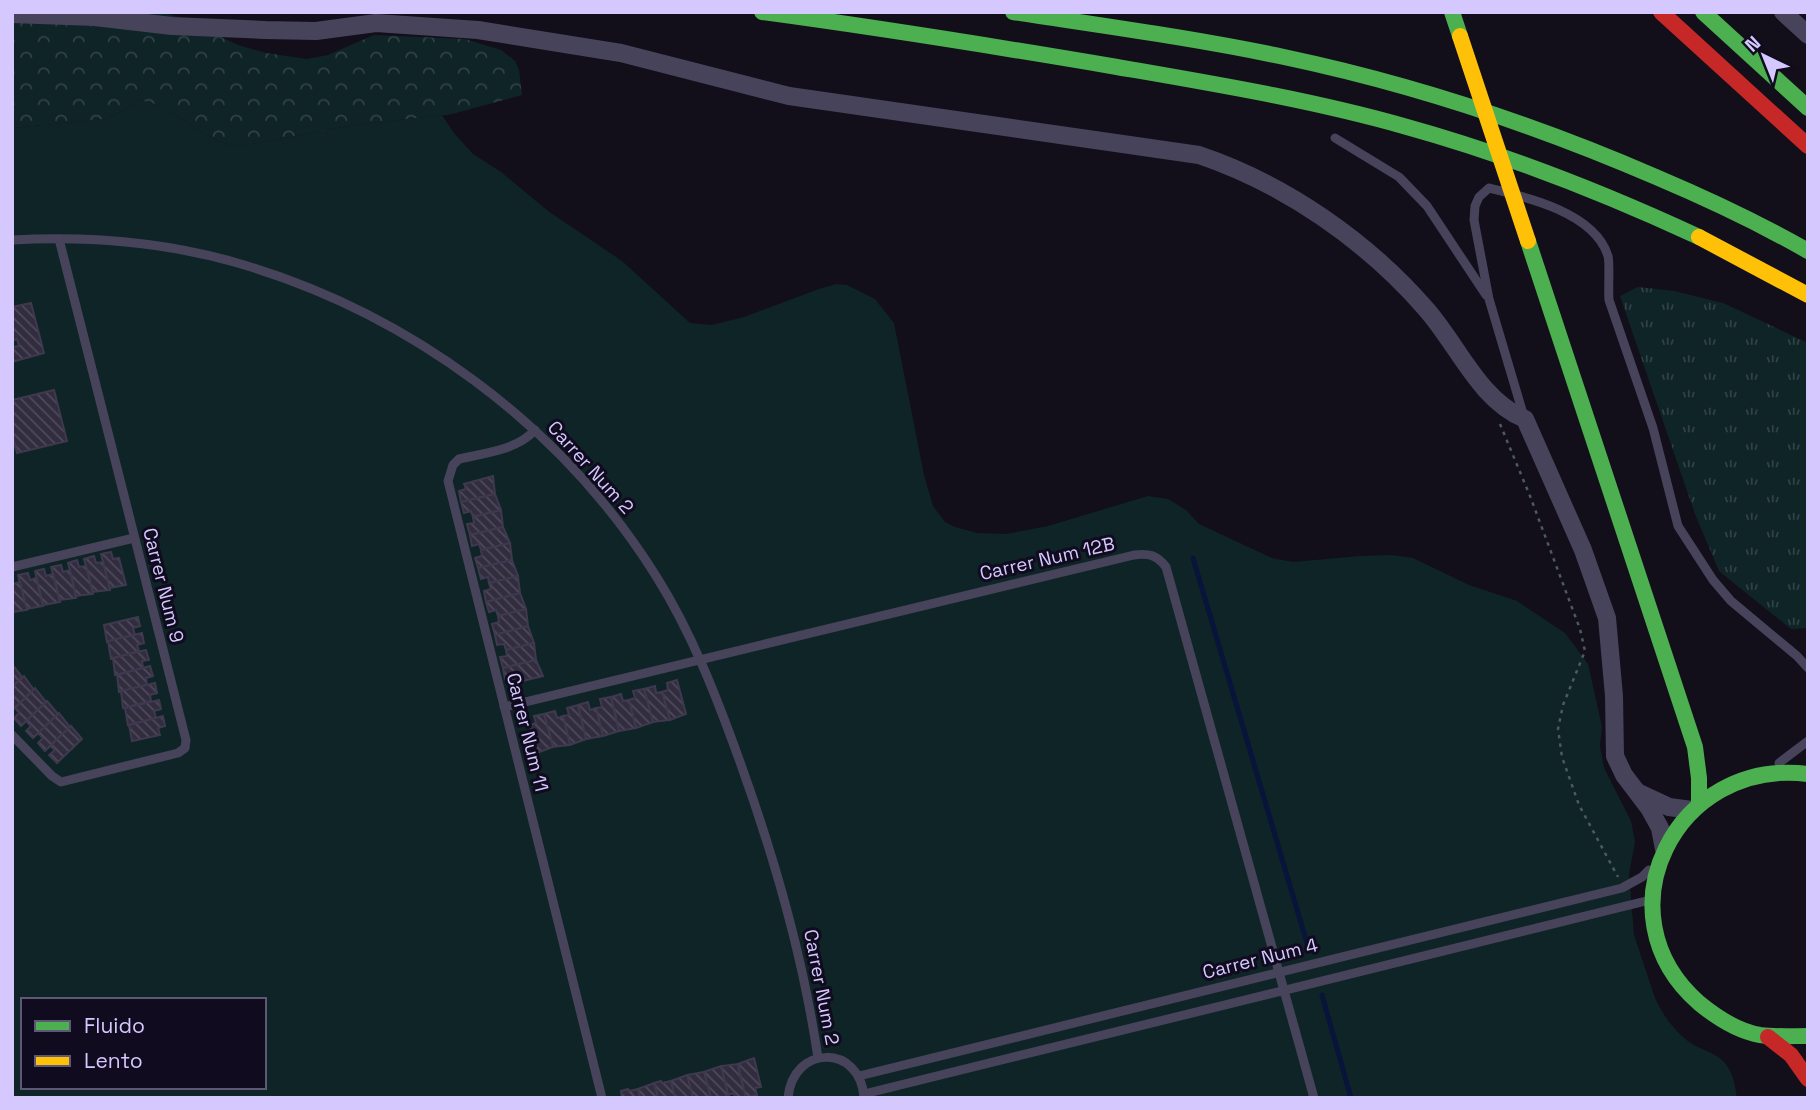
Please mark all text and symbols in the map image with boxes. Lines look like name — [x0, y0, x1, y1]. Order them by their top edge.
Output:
north arrow — [1729, 21, 1799, 91]
text: N — [1740, 30, 1766, 57]
street label: Carrer Num 2 — [542, 415, 639, 519]
street label: Carrer Num 9 — [137, 525, 190, 645]
street label: Carrer Num 12B — [977, 531, 1117, 586]
street label: Carrer Num 11 — [501, 670, 554, 794]
street label: Carrer Num 2 — [798, 927, 845, 1047]
street label: Carrer Num 4 — [1200, 932, 1320, 985]
legend — [21, 998, 266, 1089]
text: Fluido — [84, 1012, 145, 1039]
text: Lento — [84, 1047, 143, 1074]

